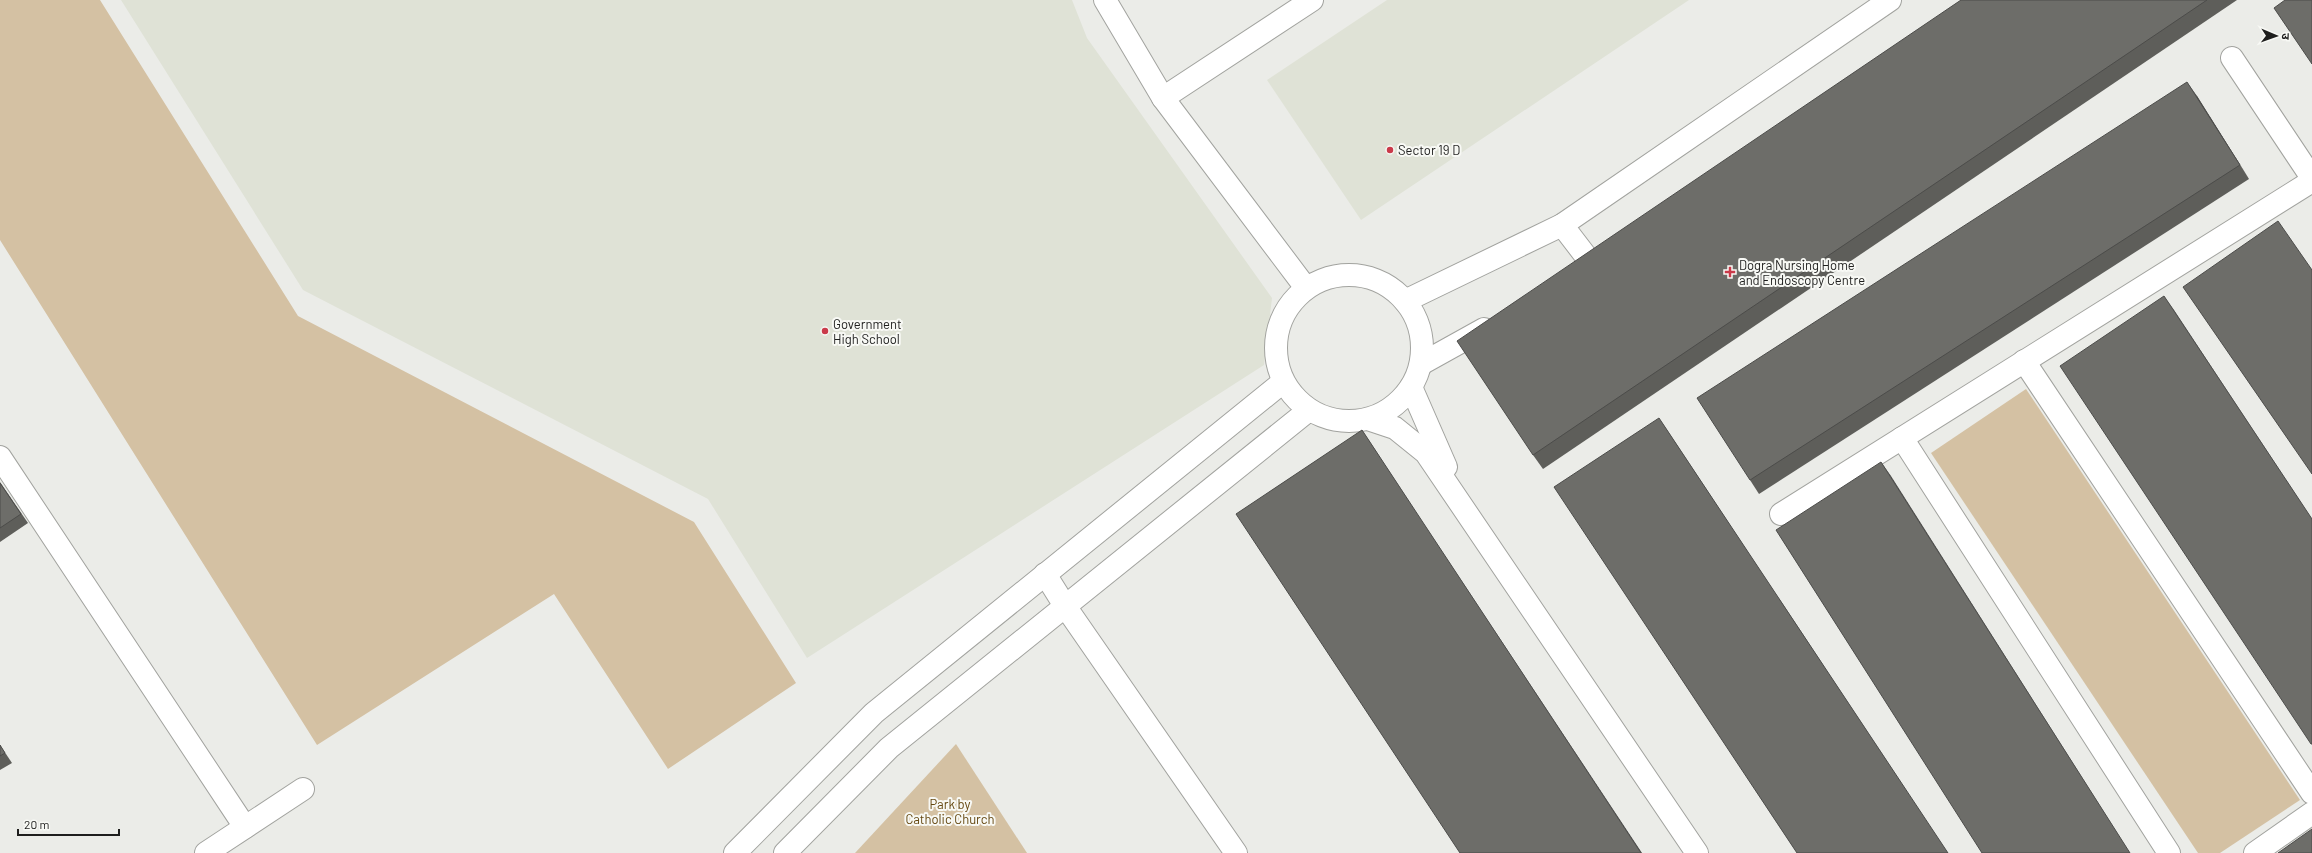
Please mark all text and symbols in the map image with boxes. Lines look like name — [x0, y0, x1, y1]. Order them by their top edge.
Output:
north arrow — [2256, 16, 2296, 56]
text: उ — [2280, 33, 2293, 40]
place label: Sector 19 D — [1398, 142, 1460, 158]
marker: Sector 19 D — [1385, 145, 1395, 155]
place label: Dogra Nursing Home and Endoscopy Centre — [1739, 257, 1865, 288]
marker: Dogra Nursing Home and Endoscopy Centre — [1724, 266, 1736, 278]
place label: Government High School — [833, 316, 902, 347]
marker: Government High School — [820, 326, 830, 336]
park label: Park by Catholic Church — [905, 796, 995, 827]
scale bar — [18, 811, 119, 837]
text: 20 m — [24, 817, 50, 831]

